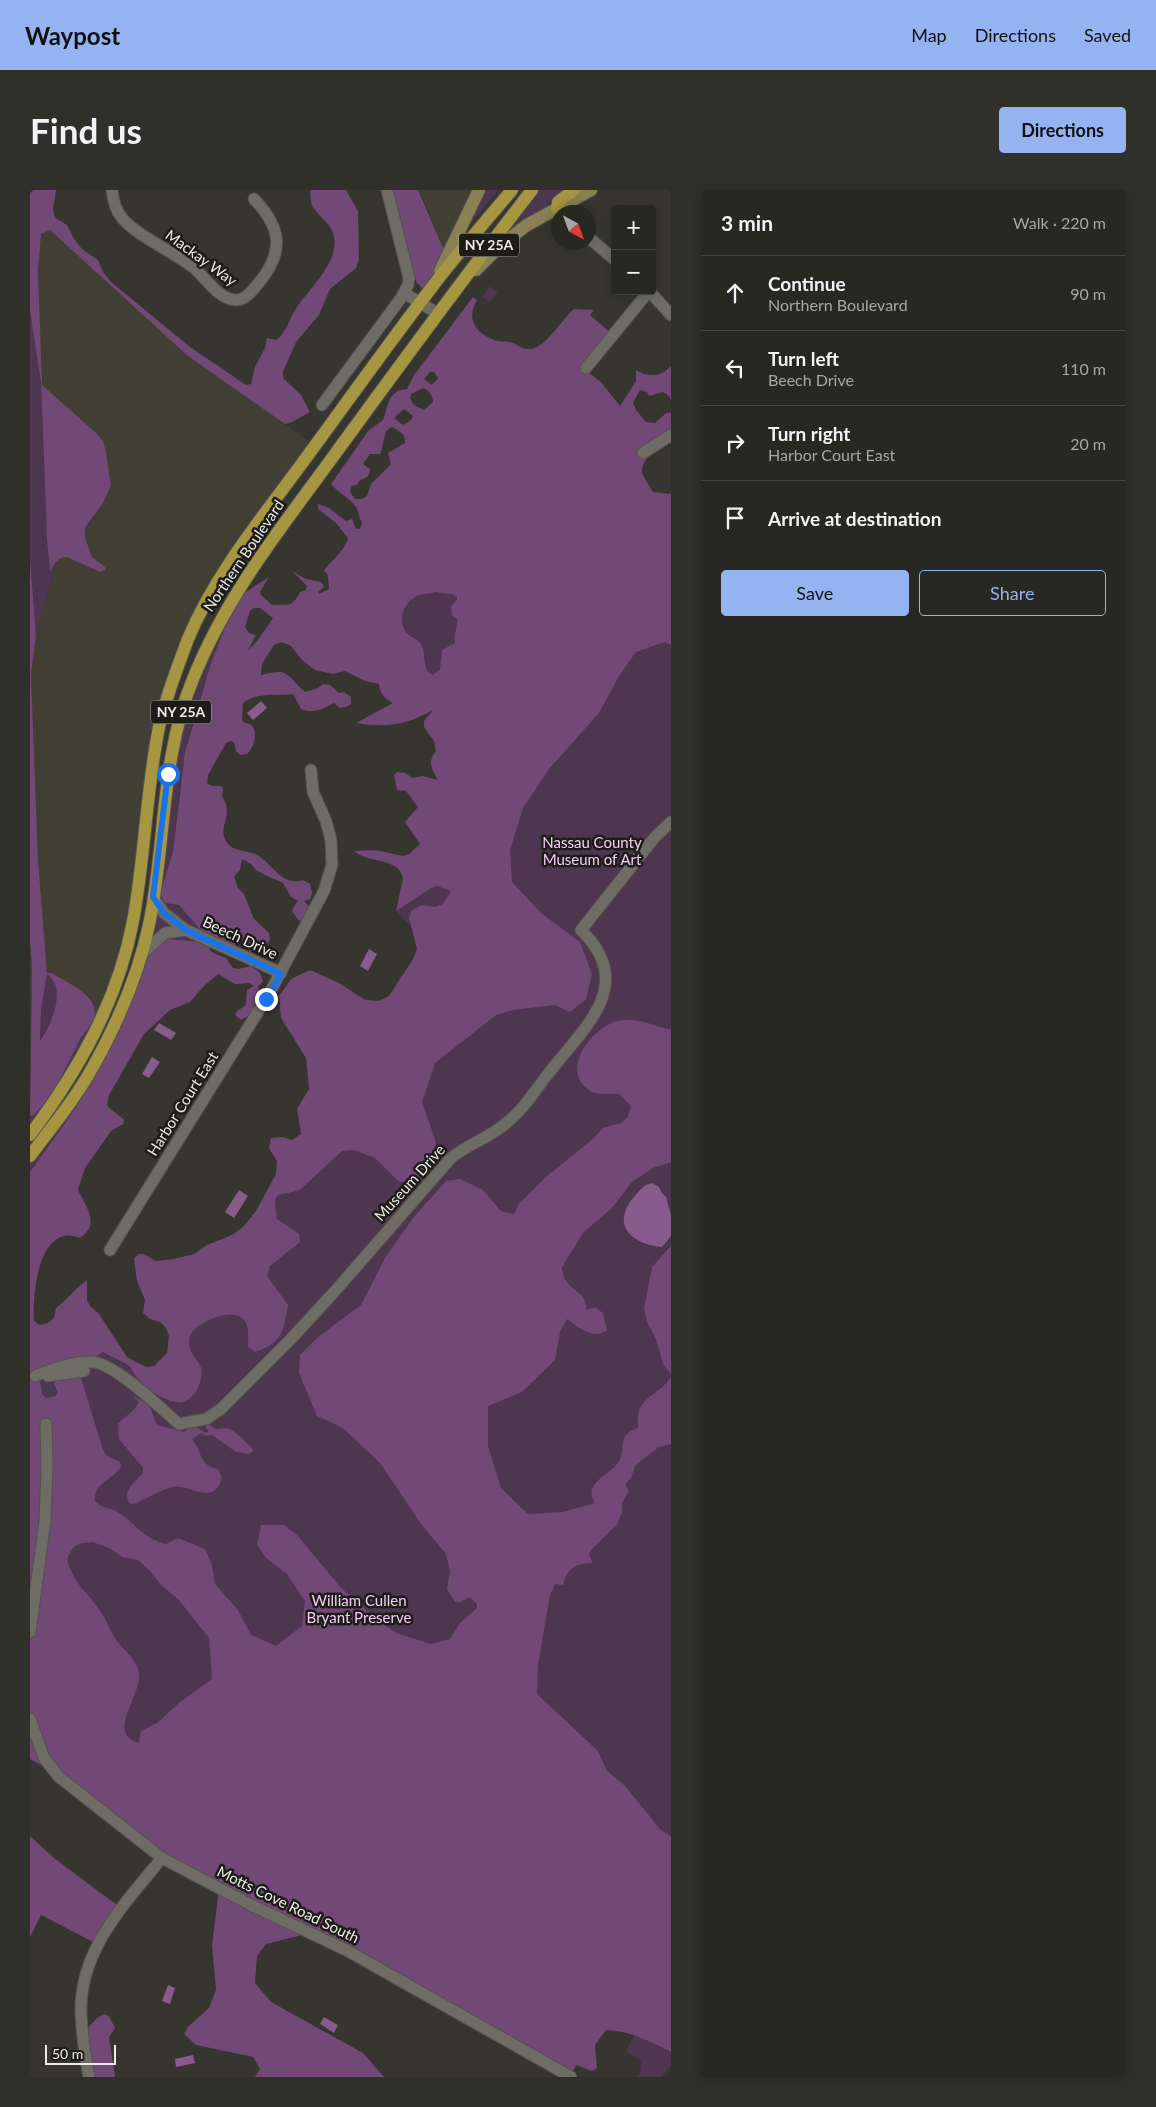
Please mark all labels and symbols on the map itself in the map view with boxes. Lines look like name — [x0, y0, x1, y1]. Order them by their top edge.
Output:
north arrow — [551, 205, 596, 250]
street label: Mackay Way — [162, 225, 241, 289]
road number: NY 25A — [459, 234, 519, 256]
street label: Northern Boulevard — [199, 496, 287, 615]
road number: NY 25A — [151, 701, 211, 724]
route start — [157, 763, 180, 786]
park label: Nassau County Museum of Art — [542, 833, 642, 868]
street label: Beech Drive — [200, 912, 281, 962]
route end — [255, 988, 278, 1011]
street label: Harbor Court East — [143, 1048, 222, 1159]
street label: Museum Drive — [370, 1140, 448, 1224]
park label: William Cullen Bryant Preserve — [307, 1591, 411, 1626]
street label: Motts Cove Road South — [214, 1862, 362, 1946]
scale bar — [45, 2042, 116, 2065]

